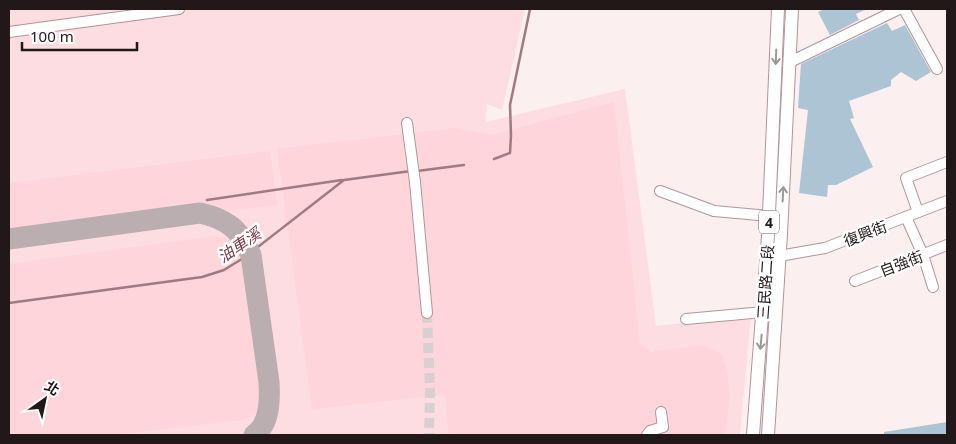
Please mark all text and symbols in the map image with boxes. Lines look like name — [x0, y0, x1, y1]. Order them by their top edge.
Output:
scale bar — [22, 20, 138, 52]
text: 100 m — [30, 26, 74, 46]
one-way arrow — [771, 49, 780, 65]
one-way arrow — [778, 187, 787, 203]
road number: 4 — [759, 210, 779, 233]
street label: 復興街 — [840, 216, 890, 250]
water label: 油車溪 — [213, 221, 267, 268]
street label: 三民路二段 — [752, 244, 778, 320]
street label: 自強街 — [876, 246, 926, 280]
one-way arrow — [756, 334, 766, 350]
north arrow — [20, 374, 70, 424]
text: 北 — [41, 376, 63, 399]

